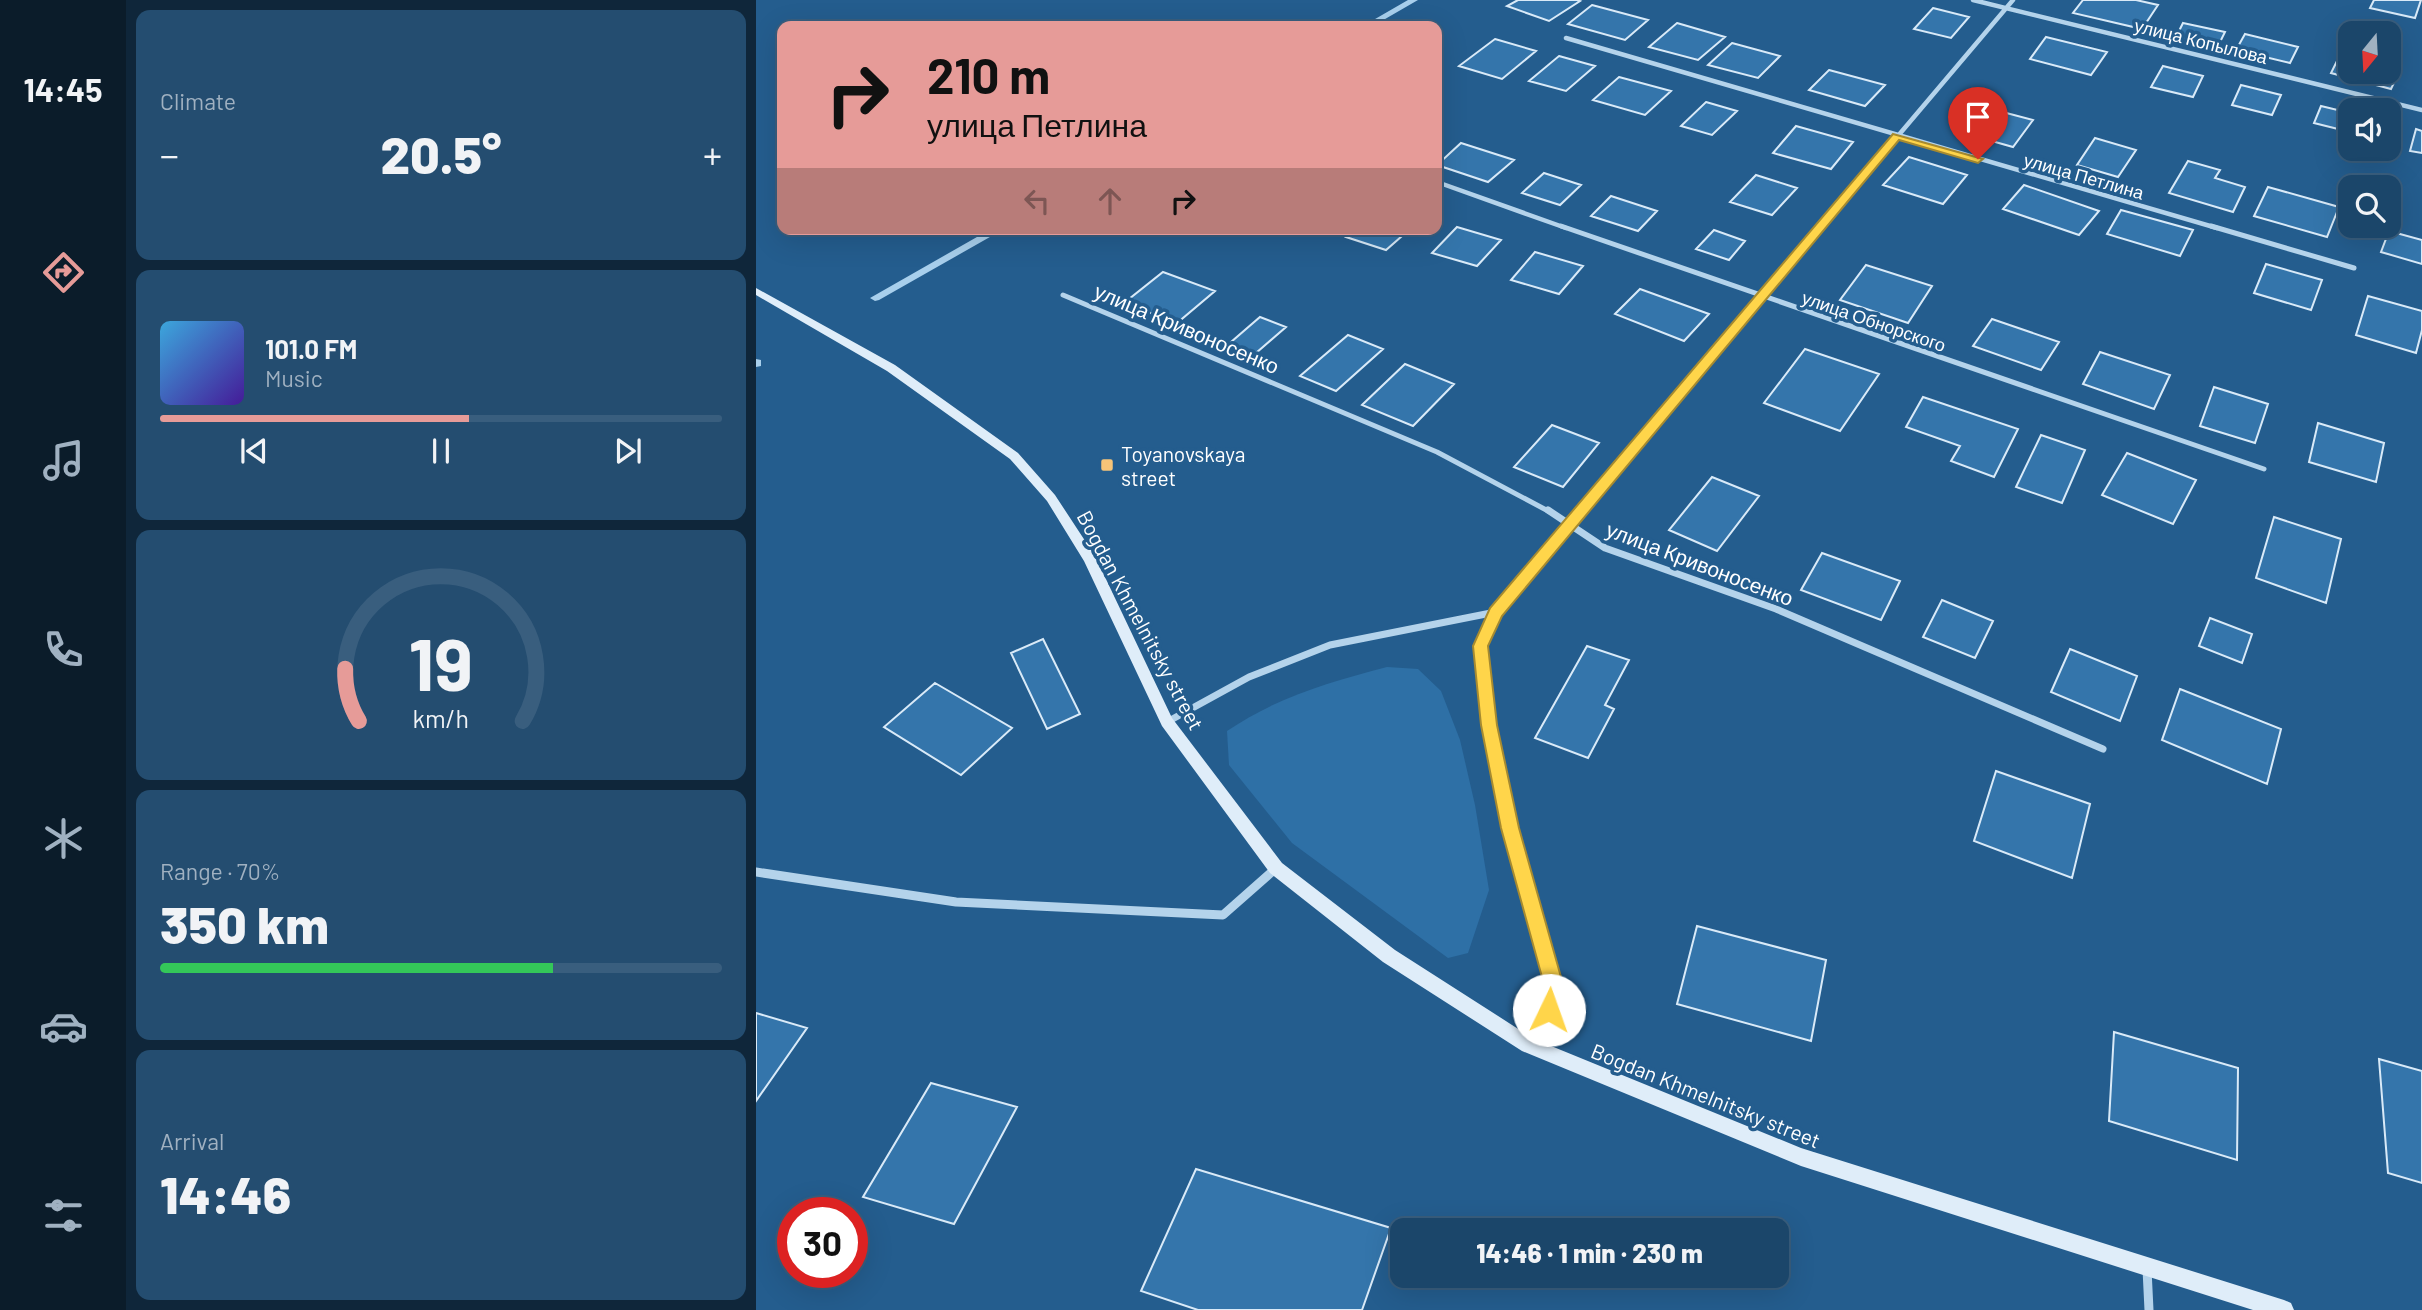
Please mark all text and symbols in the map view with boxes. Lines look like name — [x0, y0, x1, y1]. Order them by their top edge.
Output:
street label: улица Копылова — [2132, 14, 2271, 68]
north arrow — [2338, 21, 2401, 84]
map controls — [2338, 21, 2401, 238]
text: 210 m — [927, 45, 1050, 104]
icon: right — [812, 49, 903, 140]
text: 14:45 — [24, 70, 102, 108]
text: Climate — [160, 87, 236, 115]
pin — [1948, 87, 2008, 159]
icon: arrive — [1959, 98, 1997, 136]
button: sound — [2338, 98, 2401, 161]
text: улица Петлина — [927, 105, 1147, 143]
text: 20.5° — [380, 122, 502, 184]
text: − — [160, 131, 179, 177]
text: + — [703, 131, 722, 177]
street label: улица Петлина — [2021, 148, 2147, 204]
button: search — [2338, 175, 2401, 238]
icon: left — [1018, 182, 1056, 220]
icon: ahead — [1091, 182, 1129, 220]
icon: right — [1164, 182, 1202, 220]
icon: directions — [39, 248, 88, 297]
street label: улица Кривоносенко — [1091, 278, 1283, 378]
street label: улица Обнорского — [1799, 286, 1949, 356]
text: 101.0 FM — [265, 333, 357, 364]
text: Music — [265, 364, 323, 392]
icon: previous — [235, 432, 273, 470]
icon: pause — [422, 432, 460, 470]
icon: next — [609, 432, 647, 470]
icon: music — [39, 436, 88, 485]
place label: Toyanovskaya street — [1121, 441, 1245, 490]
marker: Toyanovskaya street — [1099, 457, 1115, 473]
street label: Bogdan Khmelnitsky street — [1072, 506, 1210, 734]
street label: улица Кривоносенко — [1603, 516, 1797, 610]
text: 19 — [409, 618, 473, 706]
icon: phone — [39, 625, 88, 674]
text: km/h — [413, 703, 469, 733]
icon: climate — [39, 814, 88, 863]
text: Range · 70% — [160, 857, 280, 885]
text: 350 km — [160, 892, 329, 954]
position arrow — [1512, 973, 1586, 1047]
icon: car — [39, 1002, 88, 1051]
street label: Bogdan Khmelnitsky street — [1588, 1038, 1824, 1152]
text: Arrival — [160, 1127, 224, 1155]
text: 14:46 — [160, 1162, 291, 1224]
icon: filters — [39, 1191, 88, 1240]
speed limit sign: 30 — [777, 1197, 868, 1288]
text: 14:46 · 1 min · 230 m — [1476, 1237, 1703, 1268]

